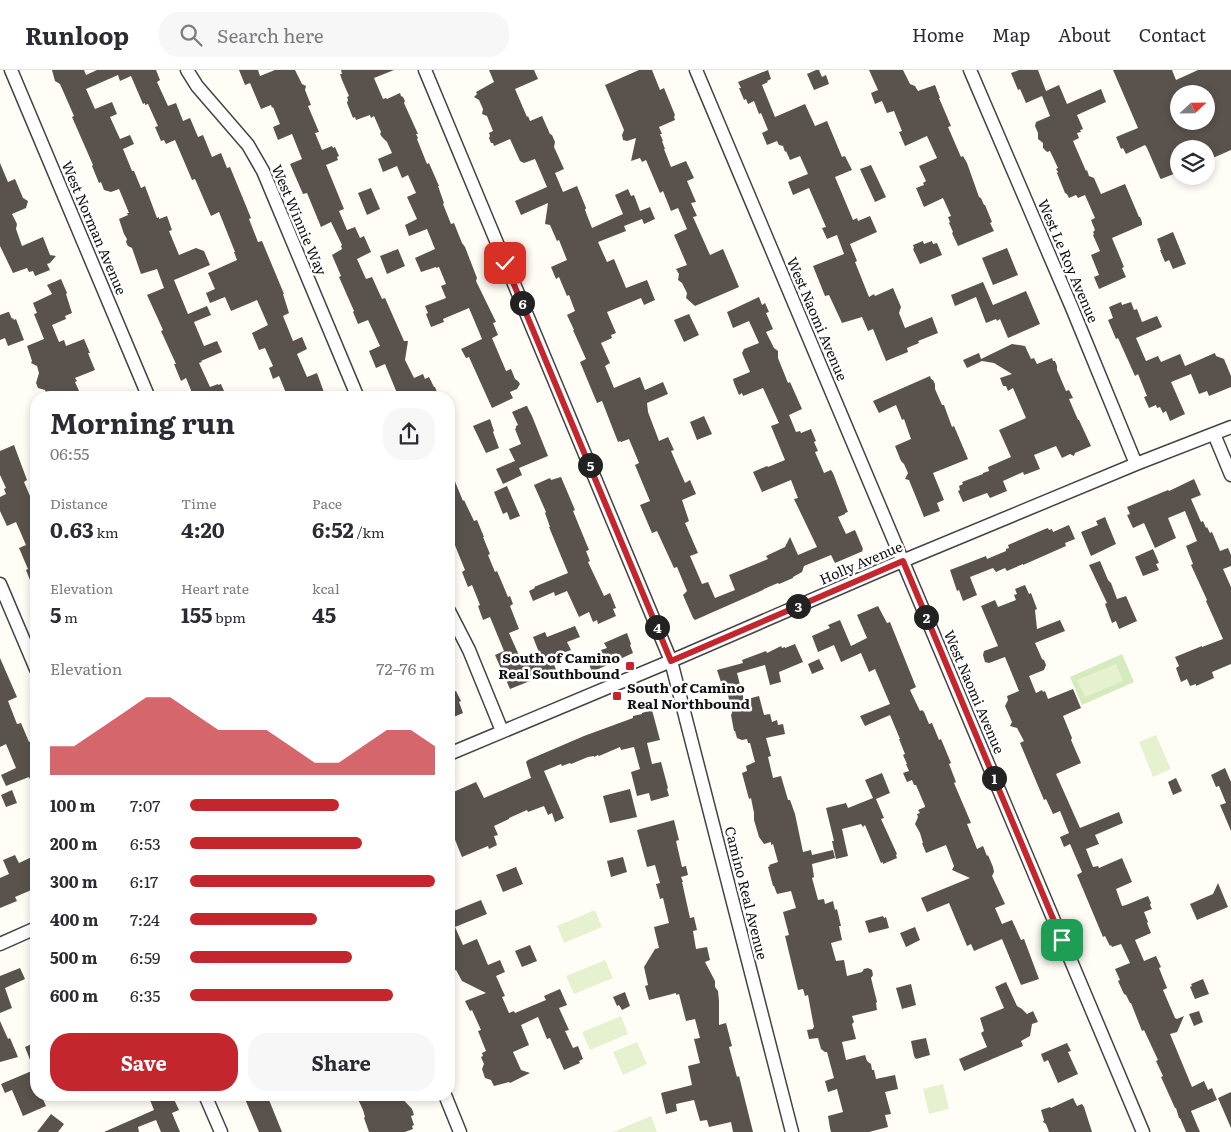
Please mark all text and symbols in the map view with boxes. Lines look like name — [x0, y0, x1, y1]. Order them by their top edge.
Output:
search box — [159, 12, 509, 57]
text: Runloop — [25, 17, 129, 52]
icon: search — [177, 21, 205, 49]
text: Search here — [217, 21, 324, 49]
text: Home — [912, 21, 964, 48]
text: Map — [992, 21, 1030, 48]
text: About — [1058, 21, 1111, 48]
text: Contact — [1139, 21, 1206, 48]
north arrow — [1170, 85, 1215, 130]
map controls — [1170, 85, 1215, 185]
button: layers — [1170, 140, 1215, 185]
street label: West Norman Avenue — [58, 158, 132, 298]
street label: West Winnie Way — [268, 161, 333, 279]
street label: West Le Roy Avenue — [1034, 196, 1104, 325]
pin — [484, 242, 526, 284]
icon: check — [491, 249, 519, 277]
street label: West Naomi Avenue — [783, 254, 853, 383]
pin: 6 — [510, 290, 534, 316]
text: 6 — [518, 293, 527, 313]
text: Morning run — [50, 401, 235, 443]
button: share — [383, 408, 435, 460]
text: 06:55 — [50, 441, 89, 465]
pin: 5 — [578, 452, 602, 478]
text: 5 — [587, 455, 594, 475]
text: Distance — [50, 493, 108, 513]
text: Time — [181, 493, 217, 513]
text: Pace — [312, 493, 342, 513]
text: 0.63 — [50, 513, 94, 544]
text: 4:20 — [181, 513, 225, 544]
text: 6:52 — [312, 513, 354, 544]
text: km — [94, 522, 119, 542]
text: /km — [354, 522, 385, 542]
street label: Holly Avenue — [816, 536, 905, 589]
text: Elevation — [50, 578, 113, 598]
text: Heart rate — [181, 578, 249, 598]
text: kcal — [312, 578, 340, 598]
pin: 3 — [786, 594, 810, 618]
text: 3 — [795, 596, 802, 616]
text: 5 — [50, 598, 61, 629]
text: 155 — [181, 598, 213, 629]
text: 45 — [312, 598, 336, 629]
pin: 2 — [914, 604, 938, 630]
text: m — [61, 607, 78, 627]
text: bpm — [213, 607, 246, 627]
text: 2 — [923, 607, 930, 627]
pin: 4 — [644, 614, 670, 640]
text: 4 — [653, 617, 662, 637]
street label: West Naomi Avenue — [940, 627, 1010, 756]
place label: South of Camino Real Southbound — [498, 647, 620, 683]
text: Elevation — [50, 656, 122, 680]
text: 72–76 m — [376, 656, 435, 680]
marker: South of Camino Real Southbound — [624, 660, 636, 672]
place label: South of Camino Real Northbound — [627, 677, 750, 713]
marker: South of Camino Real Northbound — [611, 690, 623, 702]
pin: 1 — [982, 766, 1006, 790]
text: 1 — [992, 768, 997, 788]
text: 100 m — [50, 793, 96, 817]
text: 7:07 — [130, 793, 160, 817]
street label: Camino Real Avenue — [721, 824, 773, 961]
text: 200 m — [50, 831, 97, 855]
text: 6:53 — [130, 831, 161, 855]
text: 300 m — [50, 869, 98, 893]
text: 6:17 — [130, 869, 158, 893]
text: 400 m — [50, 907, 99, 931]
text: 7:24 — [130, 907, 160, 931]
pin — [1041, 919, 1083, 961]
icon: arrive — [1048, 926, 1076, 954]
text: 500 m — [50, 945, 98, 969]
text: 6:59 — [130, 945, 160, 969]
text: 600 m — [50, 983, 98, 1007]
text: 6:35 — [130, 983, 160, 1007]
button: Save — [50, 1033, 238, 1091]
button: Share — [248, 1033, 435, 1091]

